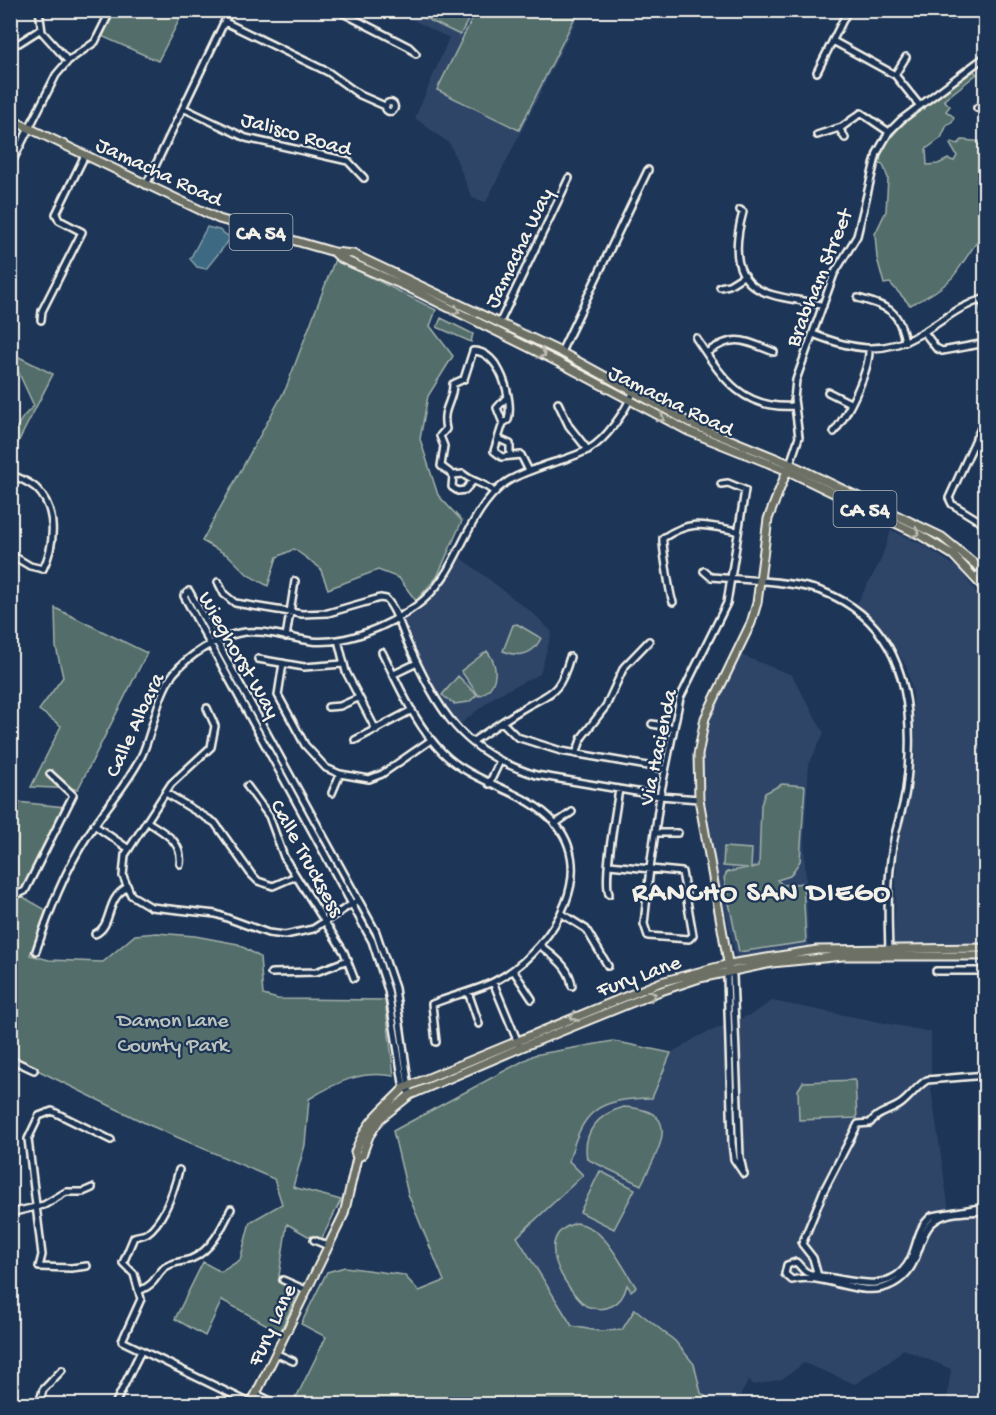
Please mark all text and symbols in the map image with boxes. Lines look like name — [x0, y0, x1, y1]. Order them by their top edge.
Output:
street label: Jalisco Road — [238, 108, 356, 165]
street label: Jamacha Road — [91, 133, 228, 215]
street label: Jamacha Way — [480, 184, 561, 313]
street label: Brabham Street — [781, 204, 861, 352]
road number: CA 54 — [230, 214, 292, 250]
one-way arrow — [449, 304, 460, 316]
one-way arrow — [536, 346, 547, 358]
street label: Jamacha Road — [603, 361, 739, 445]
one-way arrow — [655, 411, 666, 422]
road number: CA 54 — [834, 491, 896, 527]
one-way arrow — [909, 526, 920, 538]
street label: Wieghorst Way — [191, 588, 284, 724]
street label: Calle Albara — [101, 669, 172, 782]
street label: Via Hacienda — [635, 686, 685, 809]
street label: Calle Trucksess — [263, 796, 349, 923]
district label: RANCHO SAN DIEGO — [631, 878, 892, 911]
street label: Fury Lane — [593, 950, 686, 1005]
one-way arrow — [647, 989, 657, 1002]
park label: Damon Lane County Park — [115, 1009, 231, 1060]
one-way arrow — [569, 1010, 580, 1022]
street label: Fury Lane — [243, 1280, 304, 1372]

